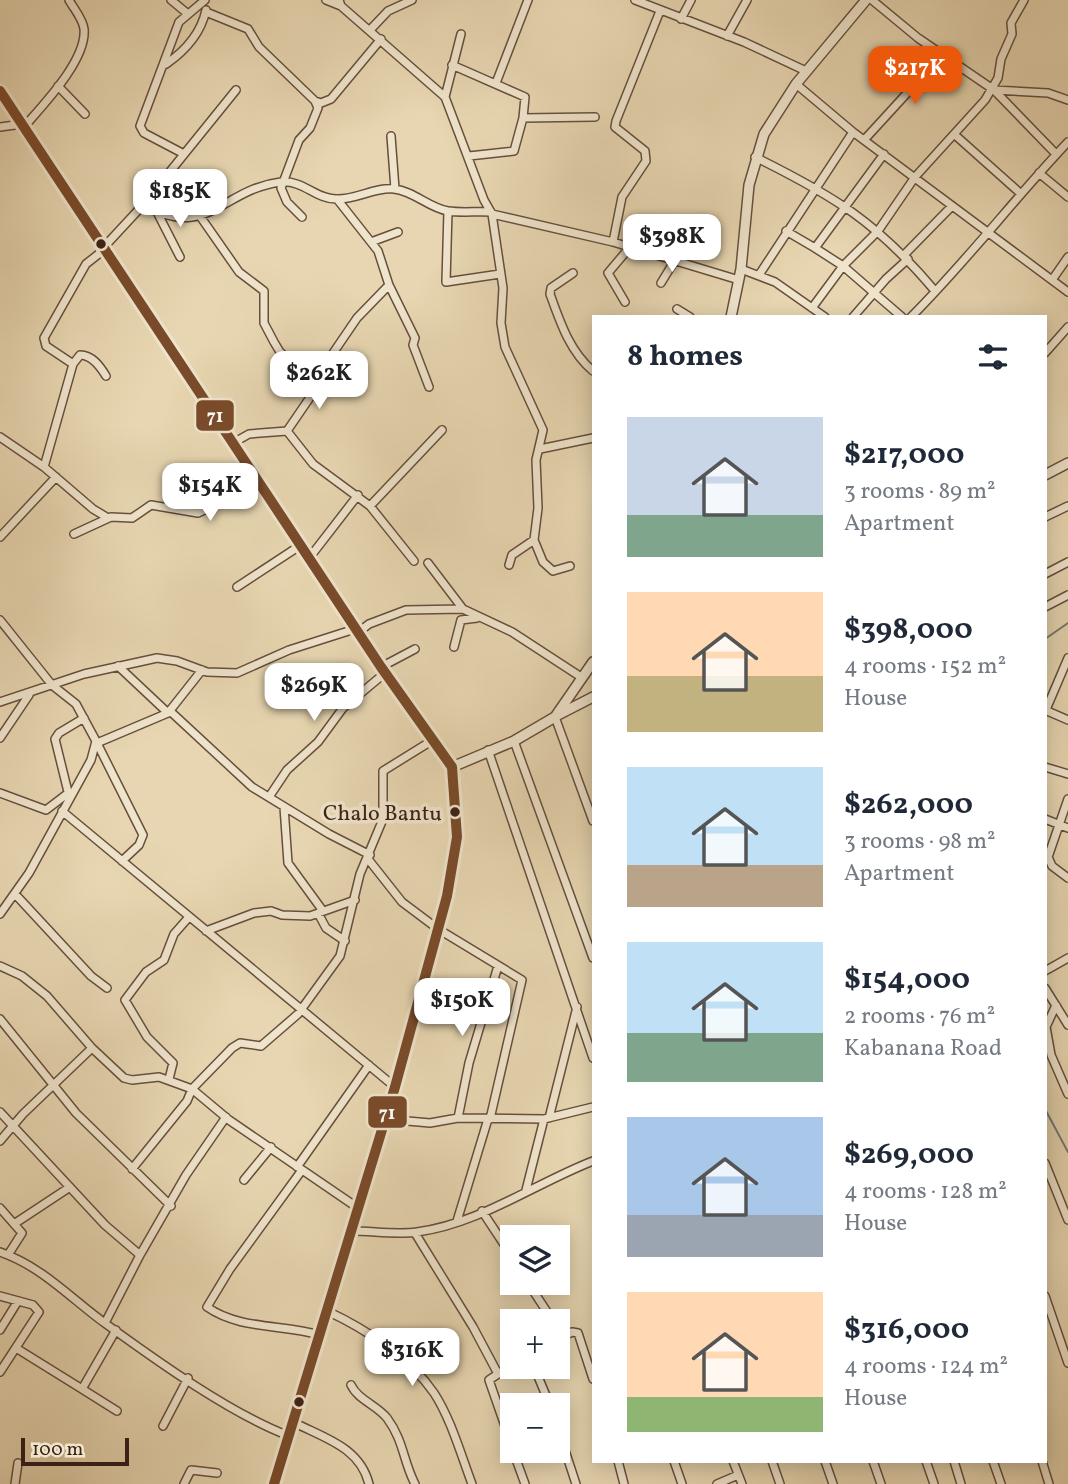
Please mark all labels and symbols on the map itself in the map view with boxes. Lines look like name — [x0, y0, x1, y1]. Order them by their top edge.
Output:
pin: $217K — [866, 46, 964, 106]
pin: $185K — [131, 170, 229, 229]
pin: $398K — [623, 215, 721, 274]
unlabelled marker — [94, 237, 108, 251]
pin: $262K — [270, 352, 368, 411]
line badge: 71 — [195, 399, 235, 432]
text: 71 — [207, 404, 223, 430]
pin: $154K — [161, 463, 259, 523]
pin: $269K — [265, 664, 363, 723]
place label: Chalo Bantu — [323, 799, 442, 830]
marker: Chalo Bantu — [448, 805, 462, 819]
pin: $150K — [413, 978, 511, 1038]
line badge: 71 — [367, 1095, 408, 1129]
text: 71 — [379, 1101, 395, 1127]
pin: $316K — [363, 1328, 461, 1388]
unlabelled marker — [292, 1395, 306, 1409]
scale bar — [21, 1435, 130, 1467]

